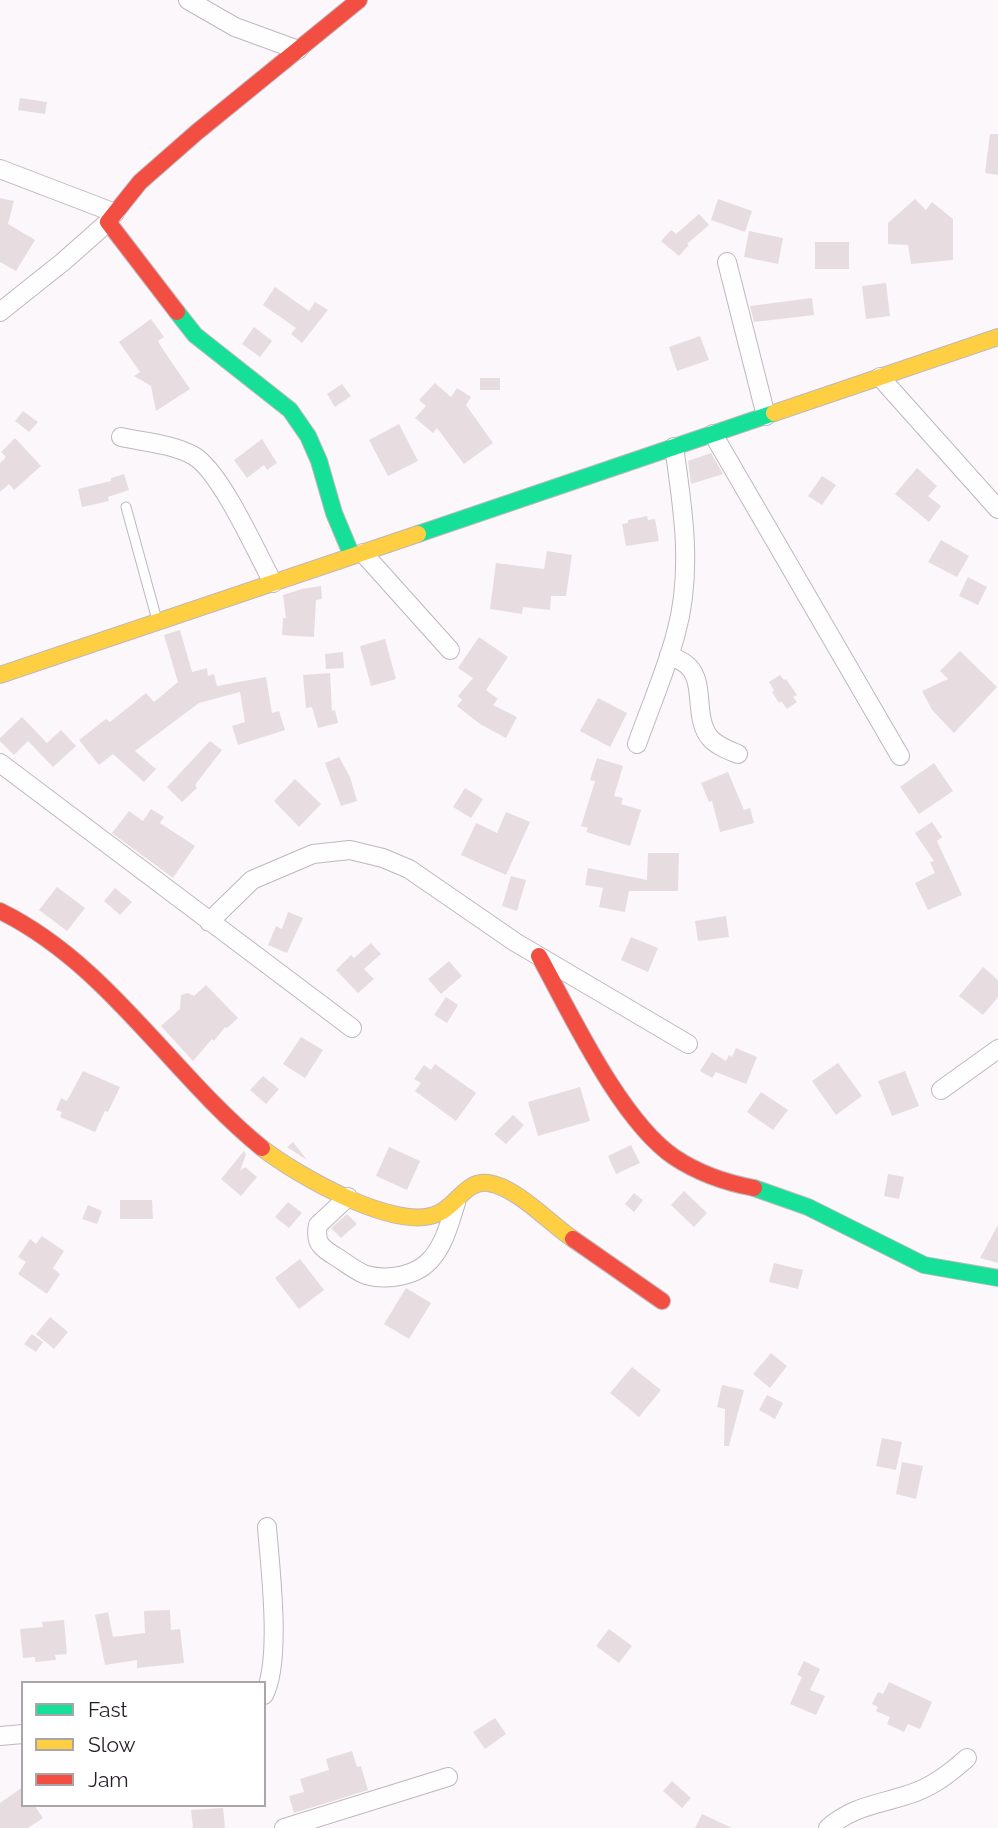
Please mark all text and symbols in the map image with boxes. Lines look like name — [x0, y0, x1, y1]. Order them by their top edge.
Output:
legend — [21, 1681, 266, 1807]
text: Fast — [88, 1697, 128, 1722]
text: Slow — [88, 1732, 136, 1757]
text: Jam — [88, 1767, 129, 1792]

